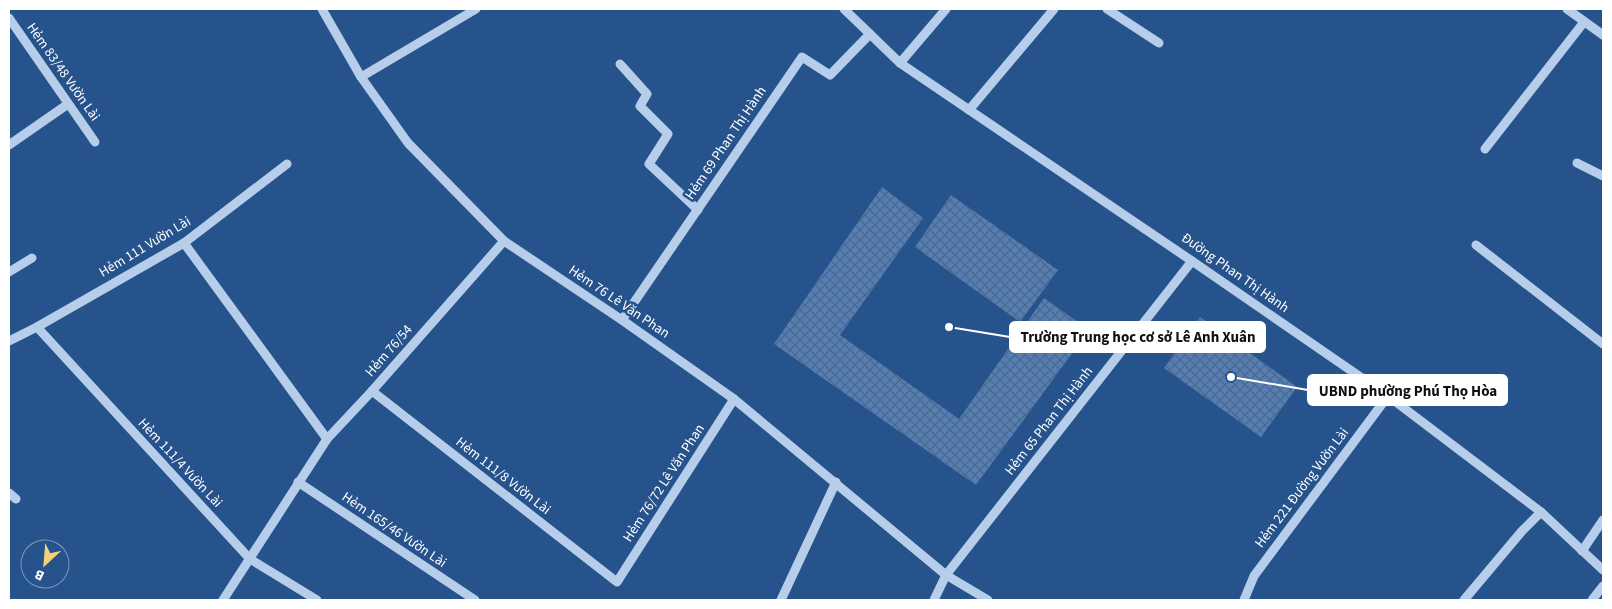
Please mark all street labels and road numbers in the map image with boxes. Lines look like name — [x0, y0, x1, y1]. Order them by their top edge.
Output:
street label: Hẻm 83/48 Vườn Lài — [22, 19, 104, 125]
street label: Hẻm 69 Phan Thị Hành — [681, 82, 771, 204]
street label: Hẻm 111 Vườn Lài — [95, 212, 195, 282]
street label: Đường Phan Thị Hành — [1177, 228, 1293, 318]
street label: Hẻm 76 Lê Văn Phan — [564, 261, 674, 343]
street label: Hẻm 76/54 — [361, 321, 417, 381]
street label: Hẻm 65 Phan Thị Hành — [1000, 362, 1098, 480]
street label: Hẻm 111/4 Vườn Lài — [133, 414, 227, 512]
street label: Hẻm 76/72 Lê Văn Phan — [618, 420, 710, 546]
street label: Hẻm 221 Đường Vườn Lài — [1250, 424, 1354, 552]
street label: Hẻm 111/8 Vườn Lài — [451, 432, 555, 520]
street label: Hẻm 165/46 Vườn Lài — [338, 487, 450, 573]

